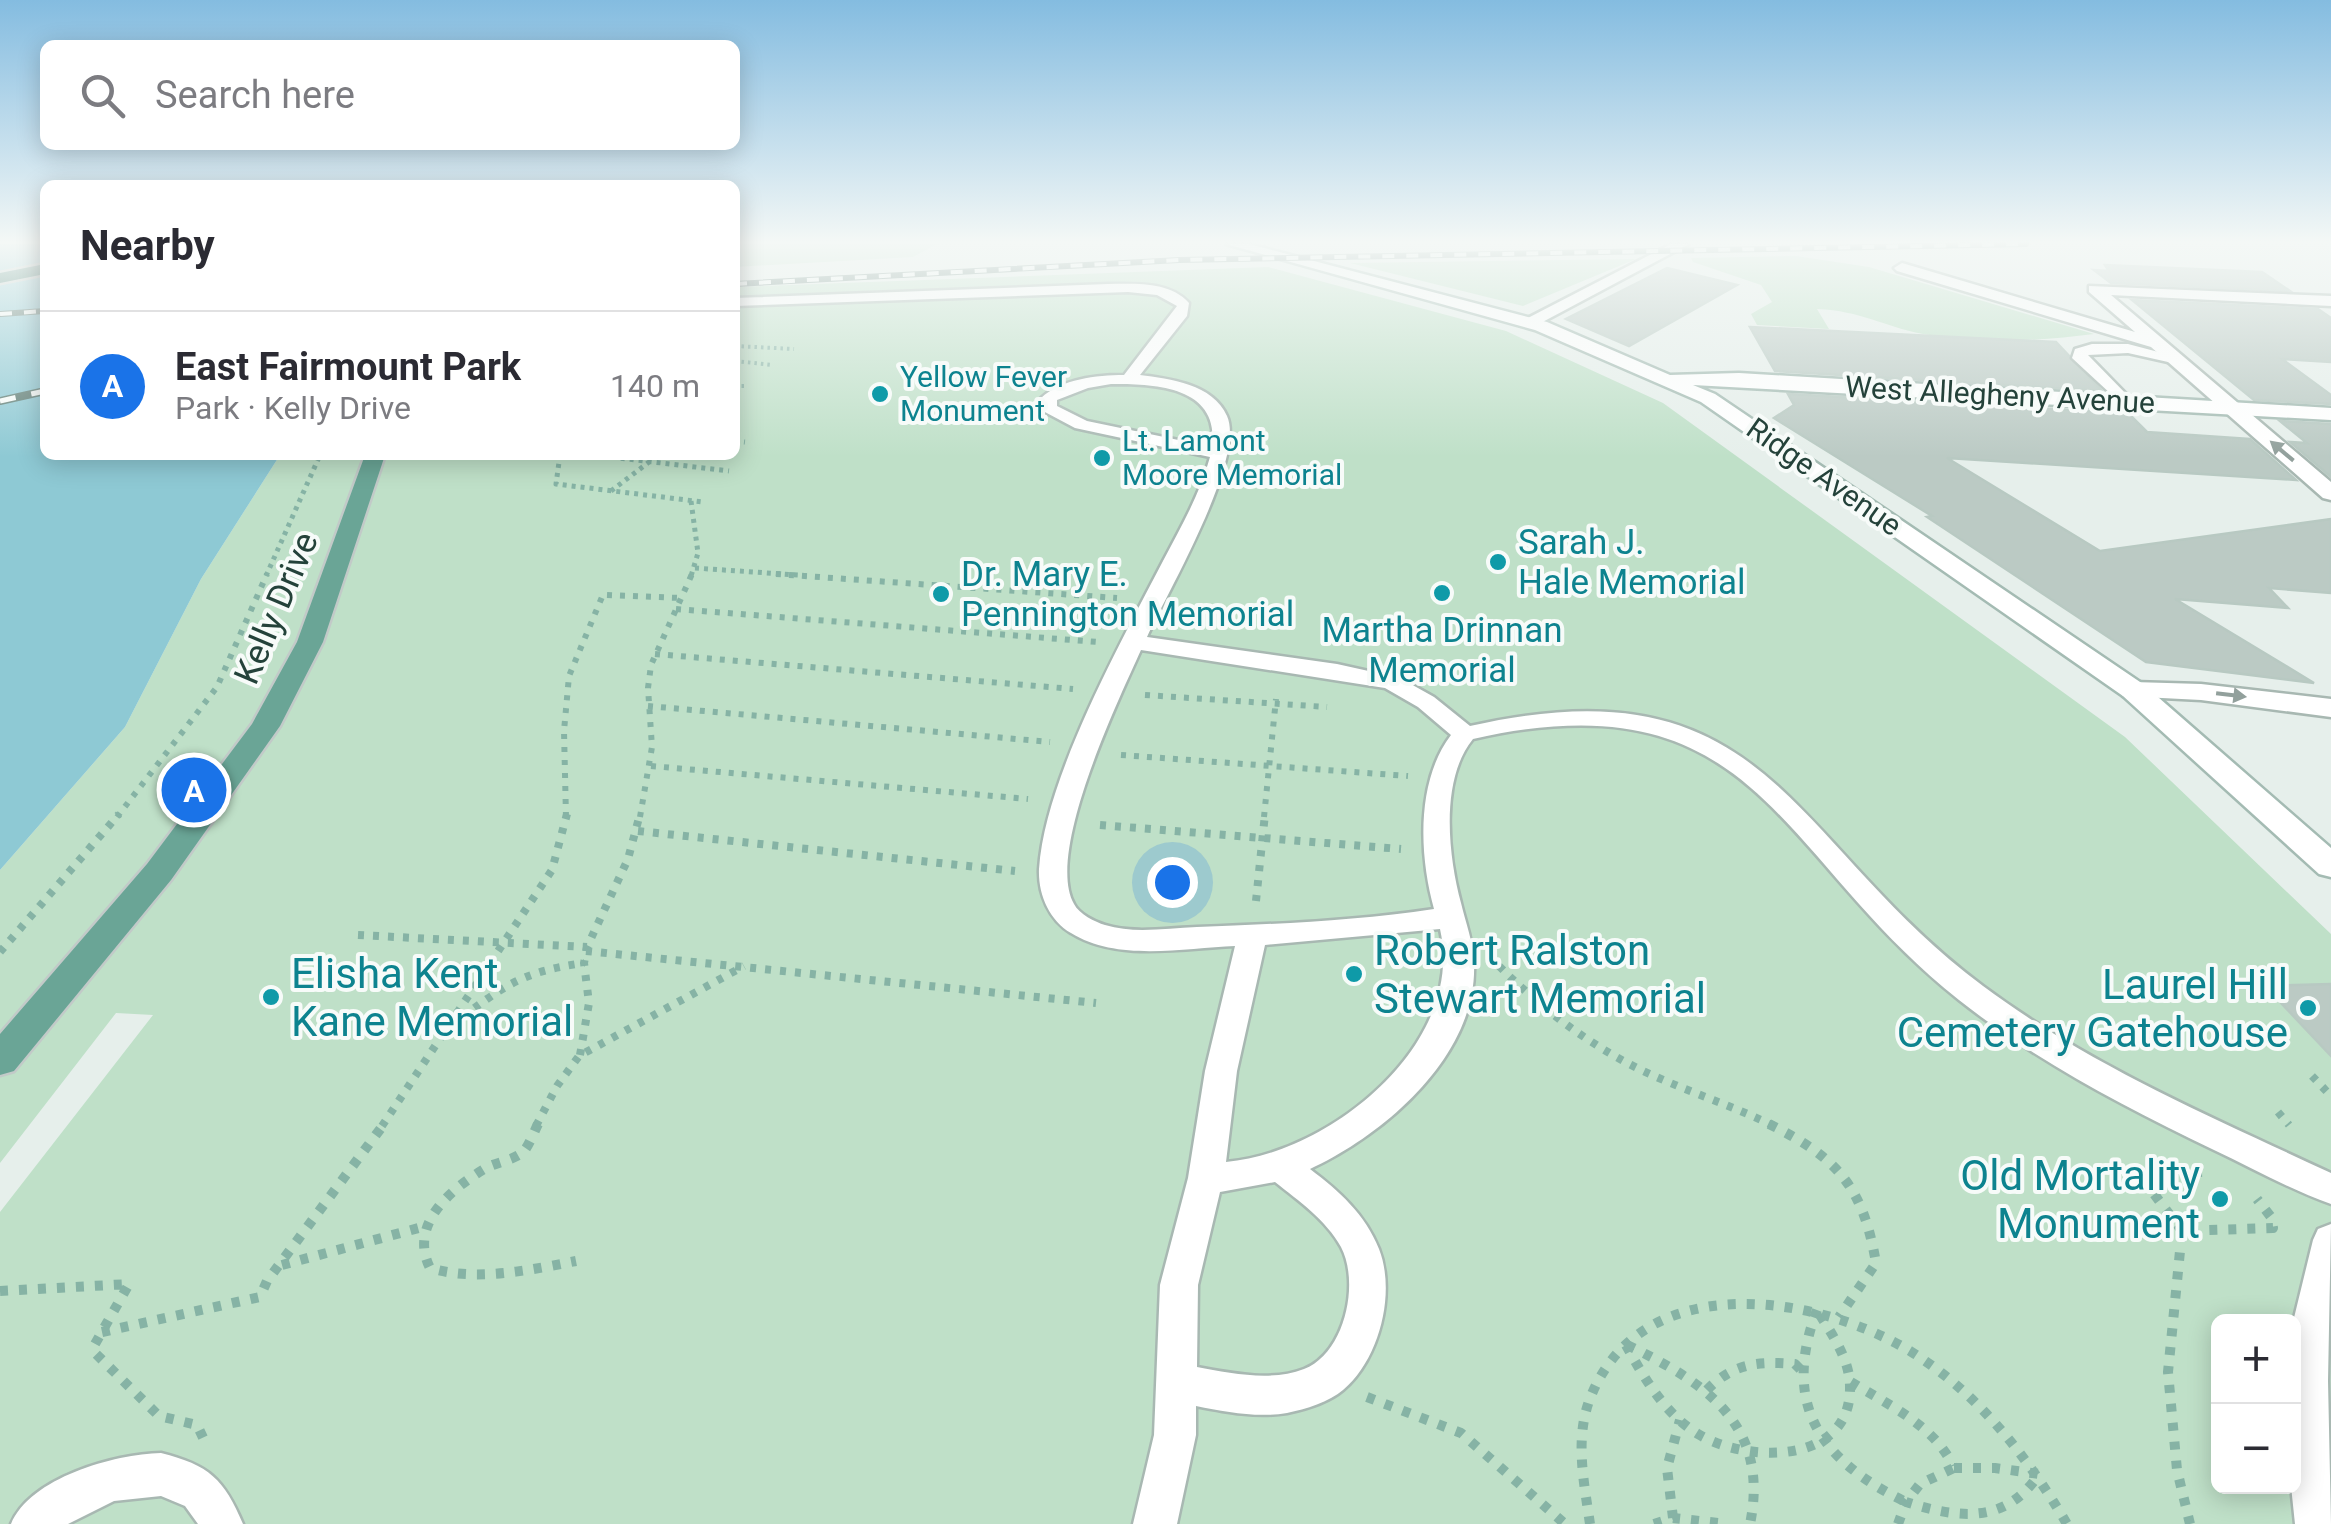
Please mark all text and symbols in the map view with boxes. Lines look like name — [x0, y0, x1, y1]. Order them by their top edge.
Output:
search box — [40, 40, 740, 150]
icon: search — [75, 68, 130, 123]
text: Search here — [155, 73, 355, 117]
text: Nearby — [80, 221, 215, 270]
text: East Fairmount Park — [175, 345, 521, 389]
place label: Yellow Fever Monument — [900, 359, 1067, 428]
text: A — [102, 367, 123, 405]
text: 140 m — [610, 367, 700, 405]
street label: West Allegheny Avenue — [1844, 369, 2156, 420]
marker: Yellow Fever Monument — [869, 383, 891, 405]
text: Park · Kelly Drive — [175, 389, 411, 427]
street label: Ridge Avenue — [1740, 410, 1908, 543]
place label: Lt. Lamont Moore Memorial — [1122, 423, 1342, 492]
one-way arrow — [2269, 440, 2294, 462]
marker: Lt. Lamont Moore Memorial — [1091, 447, 1113, 469]
place label: Sarah J. Hale Memorial — [1518, 522, 1745, 603]
street label: Kelly Drive — [226, 526, 327, 690]
marker: Sarah J. Hale Memorial — [1487, 551, 1509, 573]
place label: Dr. Mary E. Pennington Memorial — [961, 554, 1294, 635]
marker: Martha Drinnan Memorial — [1431, 582, 1453, 604]
marker: Dr. Mary E. Pennington Memorial — [930, 583, 952, 605]
place label: Martha Drinnan Memorial — [1321, 610, 1563, 691]
one-way arrow — [2215, 688, 2247, 704]
pin: A — [162, 752, 226, 828]
your location — [1147, 857, 1198, 908]
place label: Robert Ralston Stewart Memorial — [1374, 926, 1706, 1023]
place label: Elisha Kent Kane Memorial — [291, 949, 573, 1046]
place label: Laurel Hill Cemetery Gatehouse — [1897, 960, 2288, 1057]
marker: Robert Ralston Stewart Memorial — [1343, 963, 1365, 985]
marker: Elisha Kent Kane Memorial — [260, 986, 282, 1008]
marker: Laurel Hill Cemetery Gatehouse — [2297, 997, 2319, 1019]
place label: Old Mortality Monument — [1960, 1151, 2200, 1248]
marker: Old Mortality Monument — [2209, 1188, 2231, 1210]
map controls — [2211, 1314, 2301, 1494]
button: + — [2211, 1314, 2301, 1404]
button: − — [2211, 1404, 2301, 1494]

